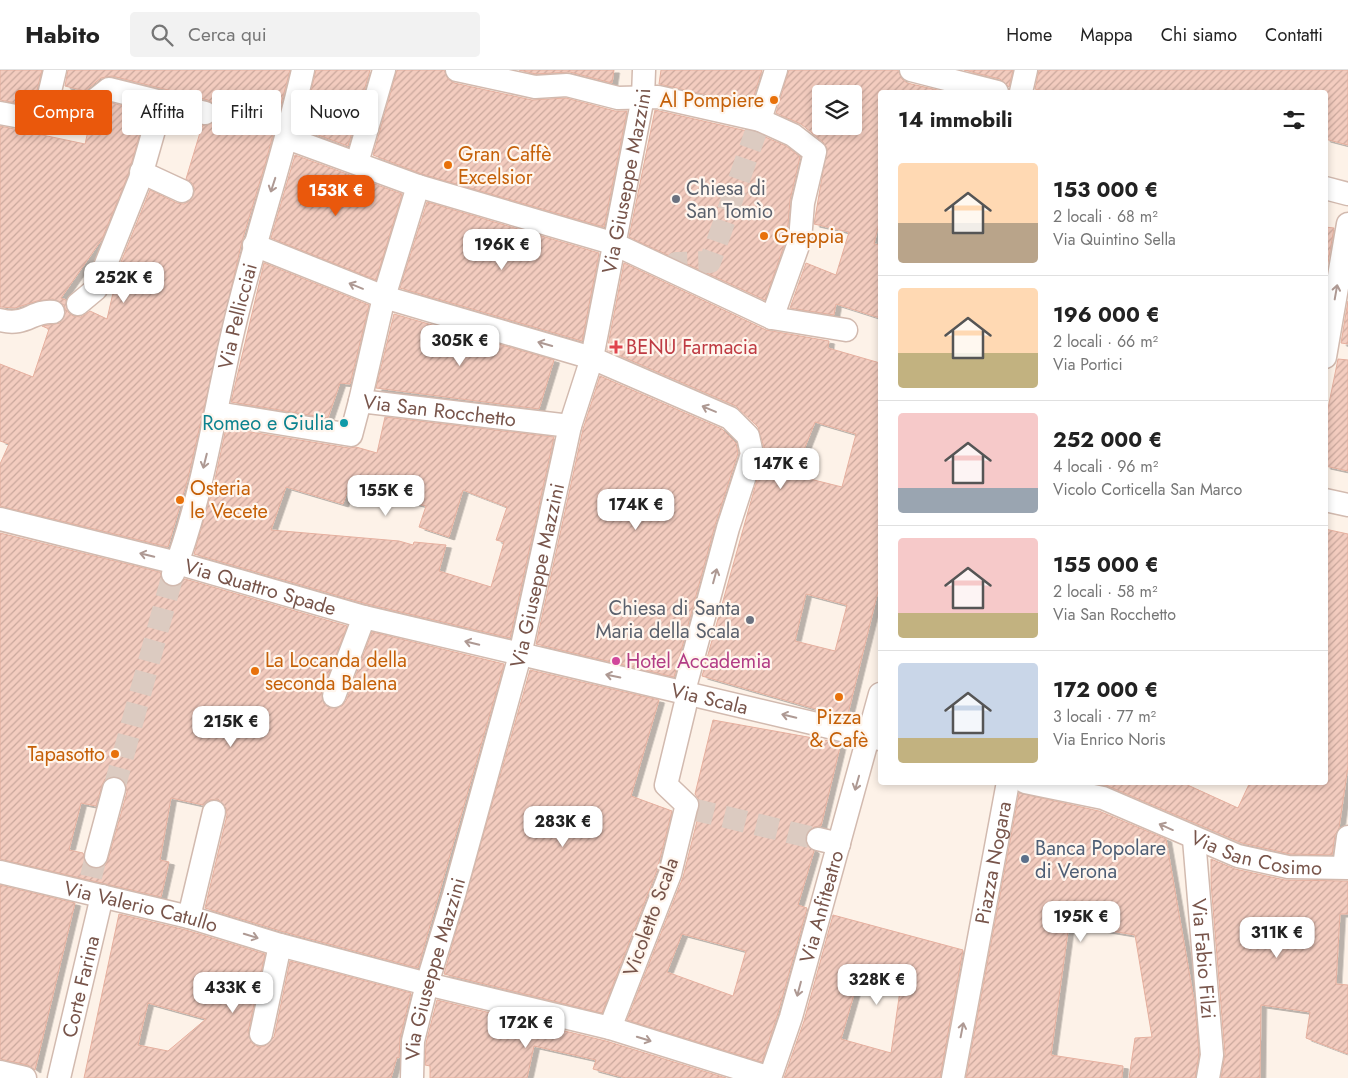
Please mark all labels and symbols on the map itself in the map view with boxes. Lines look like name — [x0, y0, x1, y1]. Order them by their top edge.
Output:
place label: Al Pompiere — [660, 86, 764, 115]
street label: Via Giuseppe Mazzini — [594, 88, 658, 276]
marker: Al Pompiere — [768, 94, 780, 106]
place label: Gran Caffè Excelsior — [458, 140, 552, 192]
marker: Gran Caffè Excelsior — [442, 159, 454, 171]
pin: 153K € — [295, 174, 377, 217]
place label: Chiesa di San Tomìo — [686, 174, 773, 226]
one-way arrow — [267, 176, 277, 192]
marker: Chiesa di San Tomìo — [670, 193, 682, 205]
place label: Greppia — [774, 222, 844, 251]
pin: 196K € — [461, 228, 543, 271]
marker: Greppia — [758, 230, 770, 242]
street label: Via Pellicciai — [211, 260, 264, 372]
pin: 252K € — [83, 262, 165, 304]
one-way arrow — [349, 281, 364, 290]
one-way arrow — [1332, 284, 1342, 300]
pin: 305K € — [419, 324, 501, 367]
place label: BENU Farmacia — [626, 333, 758, 362]
one-way arrow — [537, 339, 553, 349]
marker: BENU Farmacia — [610, 341, 622, 353]
street label: Via San Rocchetto — [361, 387, 518, 434]
one-way arrow — [701, 403, 716, 412]
place label: Romeo e Giulia — [202, 409, 334, 438]
marker: Romeo e Giulia — [338, 417, 350, 429]
pin: 147K € — [740, 448, 822, 490]
one-way arrow — [200, 453, 209, 469]
place label: Osteria le Vecete — [190, 474, 268, 526]
pin: 155K € — [345, 474, 427, 517]
street label: Via Giuseppe Mazzini — [503, 480, 572, 671]
pin: 174K € — [595, 488, 677, 531]
marker: Osteria le Vecete — [174, 494, 186, 506]
one-way arrow — [139, 550, 155, 559]
street label: Via Quattro Spade — [181, 551, 340, 623]
one-way arrow — [711, 569, 720, 585]
place label: Chiesa di Santa Maria della Scala — [596, 594, 740, 646]
marker: Chiesa di Santa Maria della Scala — [744, 614, 756, 626]
one-way arrow — [465, 638, 481, 648]
place label: La Locanda della seconda Balena — [265, 646, 407, 698]
place label: Hotel Accademia — [626, 647, 771, 676]
marker: Hotel Accademia — [610, 655, 622, 667]
marker: La Locanda della seconda Balena — [249, 665, 261, 677]
one-way arrow — [606, 670, 622, 680]
street label: Via Scala — [668, 676, 751, 722]
marker: Pizza & Cafè — [833, 691, 845, 703]
place label: Pizza & Cafè — [810, 703, 868, 755]
pin: 215K € — [190, 706, 272, 748]
one-way arrow — [781, 711, 797, 720]
place label: Tapasotto — [28, 740, 105, 769]
marker: Tapasotto — [109, 748, 121, 760]
one-way arrow — [851, 774, 861, 790]
street label: Piazza Nogara — [967, 799, 1019, 926]
pin: 283K € — [522, 806, 604, 848]
one-way arrow — [1159, 821, 1174, 831]
street label: Via San Cosimo — [1186, 823, 1322, 882]
place label: Banca Popolare di Verona — [1035, 834, 1166, 886]
street label: Via Anfiteatro — [792, 847, 851, 966]
street label: Vicoletto Scala — [616, 853, 686, 981]
marker: Banca Popolare di Verona — [1019, 853, 1031, 865]
street label: Via Valerio Catullo — [61, 873, 222, 940]
street label: Via Giuseppe Mazzini — [398, 874, 473, 1061]
street label: Via Fabio Filzi — [1184, 897, 1223, 1020]
pin: 195K € — [1040, 900, 1122, 943]
pin: 311K € — [1236, 916, 1318, 959]
one-way arrow — [242, 932, 258, 942]
street label: Corte Farina — [55, 933, 107, 1040]
pin: 328K € — [836, 964, 918, 1006]
pin: 433K € — [192, 972, 274, 1014]
one-way arrow — [793, 981, 803, 997]
pin: 172K € — [485, 1006, 567, 1049]
one-way arrow — [957, 1023, 967, 1039]
one-way arrow — [635, 1034, 651, 1044]

